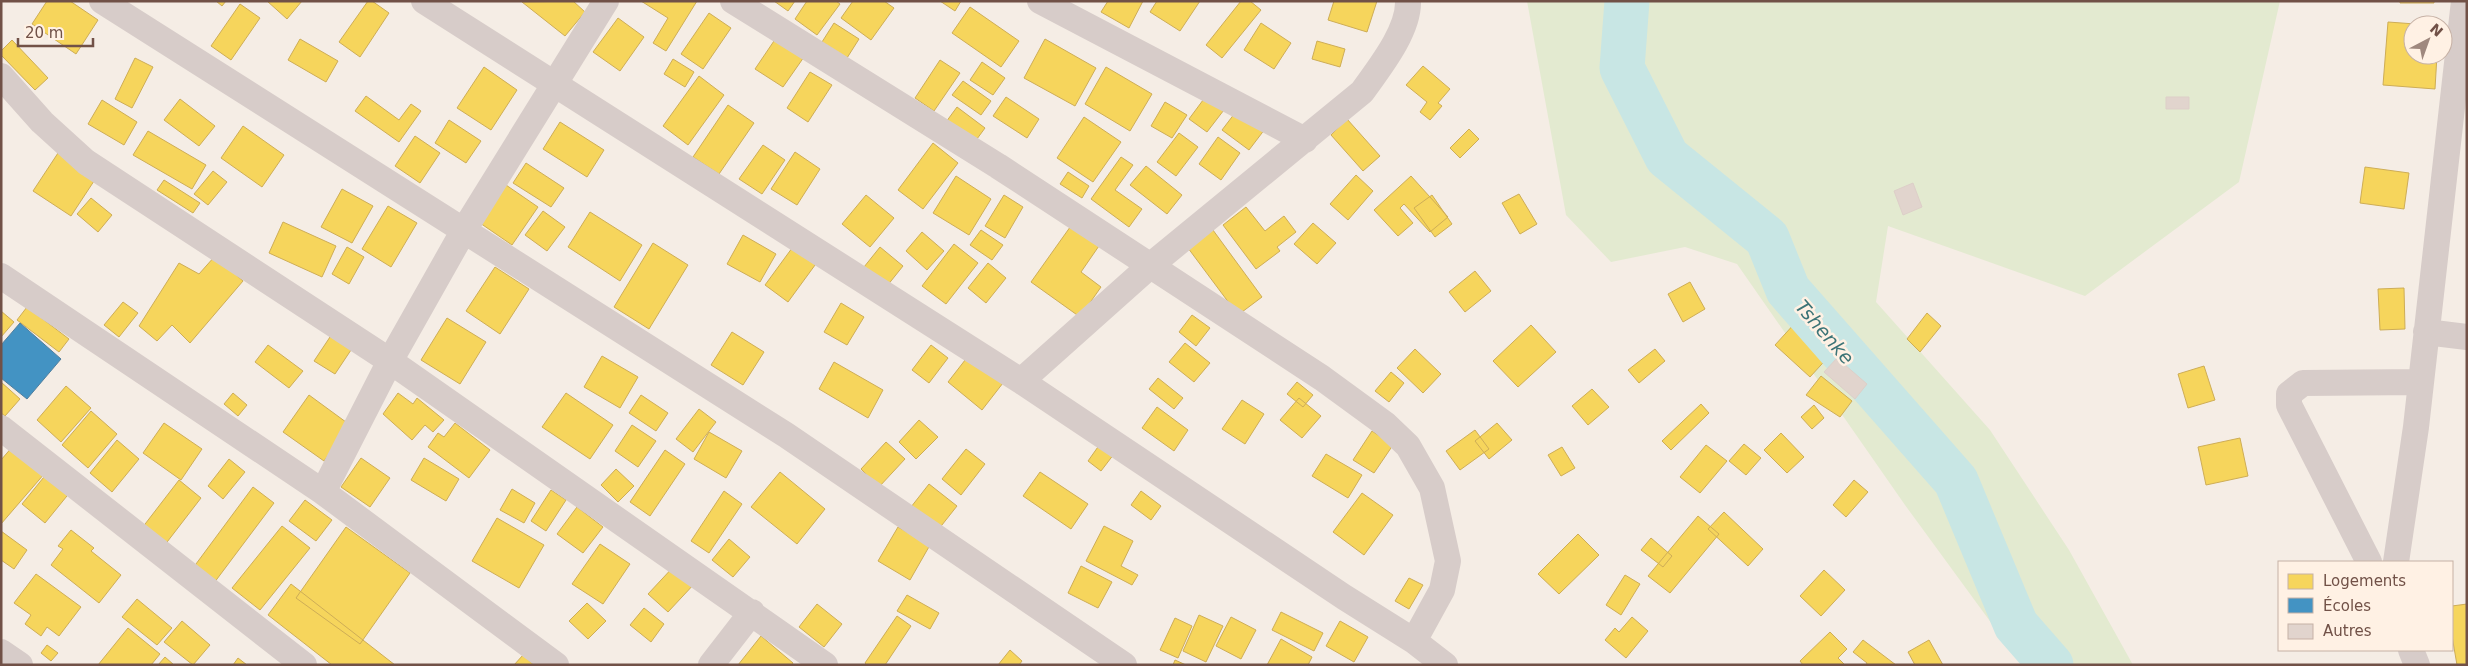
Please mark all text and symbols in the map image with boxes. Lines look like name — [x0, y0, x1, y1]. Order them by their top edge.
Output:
scale bar — [18, 15, 92, 47]
north arrow — [2403, 15, 2453, 65]
text: N — [2427, 20, 2446, 40]
text: 20 m — [25, 24, 63, 42]
water label: Tshenke — [1791, 295, 1859, 369]
legend — [2278, 561, 2453, 651]
text: Logements — [2323, 572, 2406, 590]
text: Écoles — [2323, 596, 2371, 615]
text: Autres — [2323, 622, 2372, 640]

